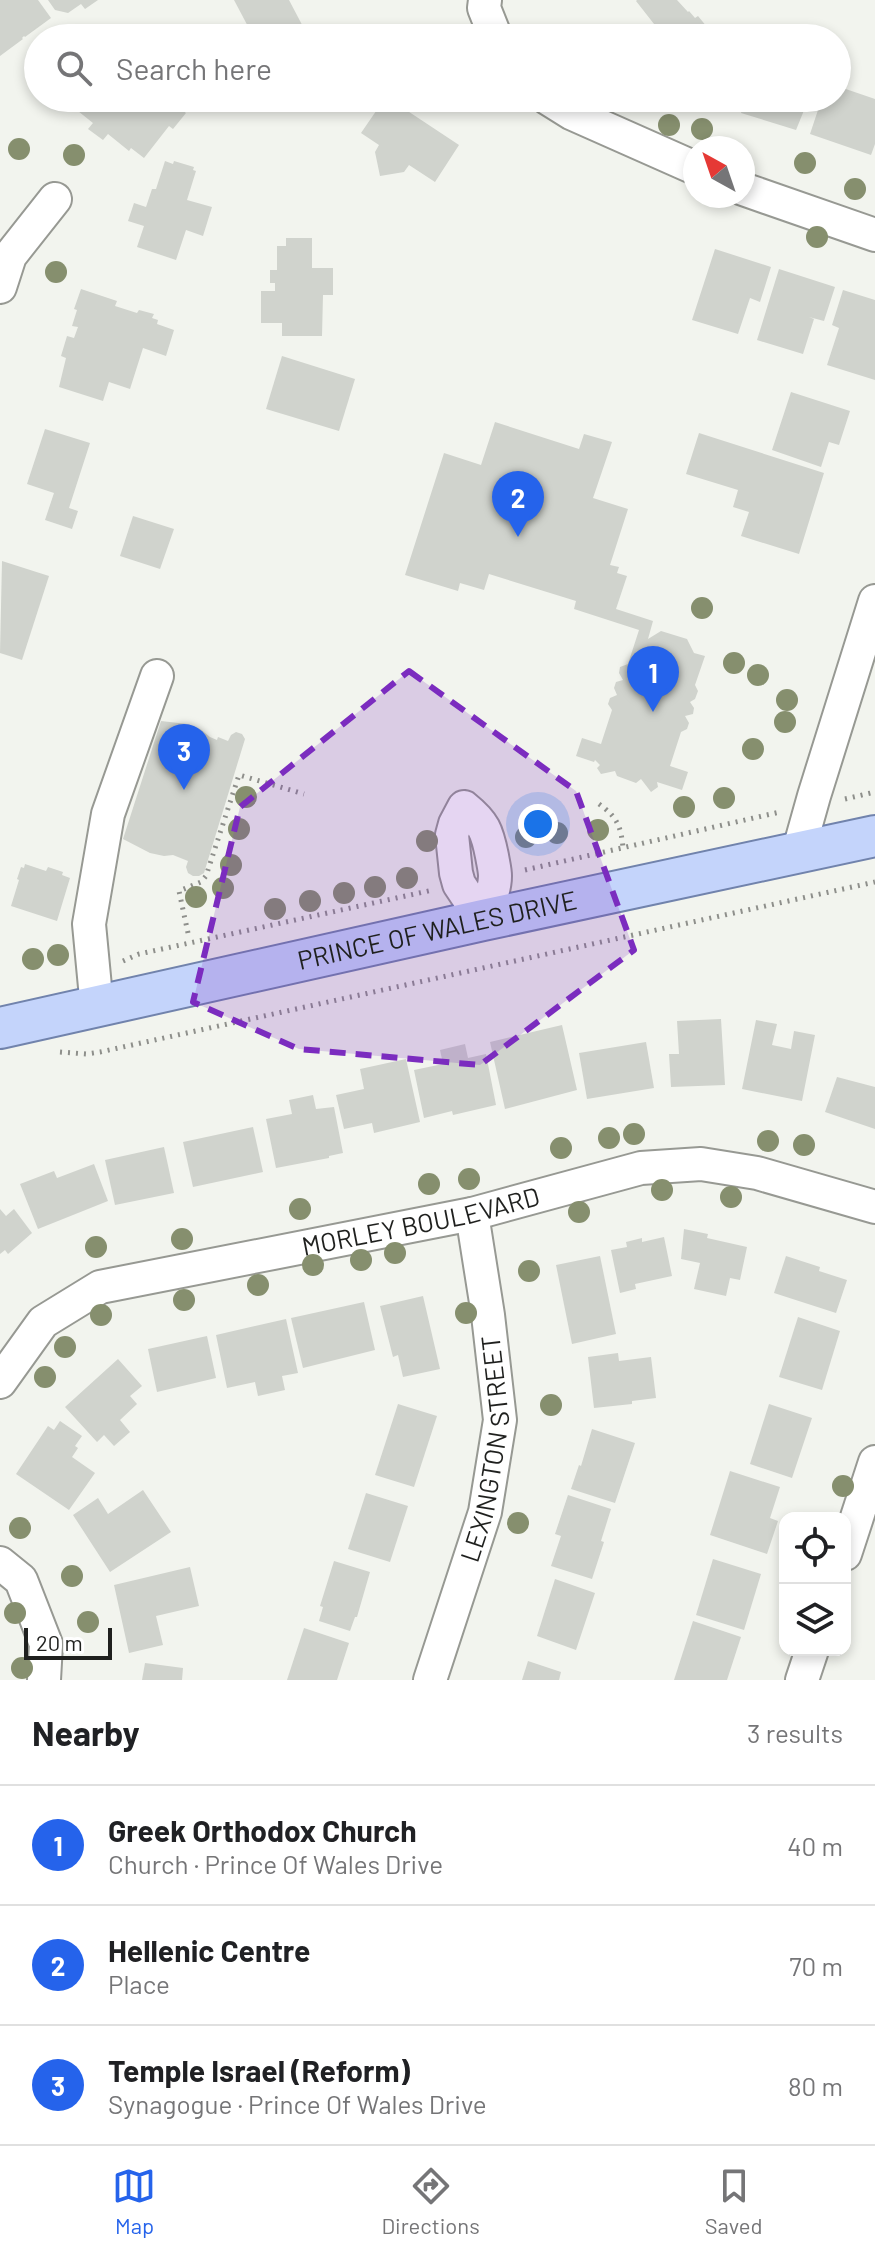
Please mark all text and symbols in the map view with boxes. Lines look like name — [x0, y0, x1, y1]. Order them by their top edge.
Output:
search box — [24, 24, 851, 112]
icon: search — [52, 46, 96, 90]
text: Search here — [116, 50, 272, 86]
north arrow — [683, 136, 755, 208]
pin: 2 — [492, 471, 544, 537]
pin: 1 — [627, 646, 679, 712]
pin: 3 — [158, 724, 210, 790]
your location — [518, 804, 558, 844]
street label: PRINCE OF WALES DRIVE — [294, 883, 579, 975]
street label: MORLEY BOULEVARD — [299, 1179, 542, 1261]
street label: LEXINGTON STREET — [453, 1334, 515, 1566]
map controls — [779, 1512, 851, 1656]
button: locate — [779, 1512, 851, 1584]
button: layers — [779, 1584, 851, 1656]
scale bar — [24, 1624, 112, 1660]
text: 20 m — [36, 1629, 83, 1655]
text: Nearby — [32, 1712, 140, 1753]
text: 3 results — [747, 1717, 843, 1748]
text: Greek Orthodox Church — [108, 1812, 417, 1848]
text: 1 — [53, 1830, 63, 1861]
text: 40 m — [787, 1830, 843, 1861]
text: Church · Prince Of Wales Drive — [108, 1848, 443, 1879]
text: Hellenic Centre — [108, 1932, 310, 1968]
text: 2 — [51, 1950, 65, 1981]
text: 70 m — [789, 1950, 843, 1981]
text: Place — [108, 1968, 170, 1999]
text: Temple Israel (Reform) — [108, 2052, 410, 2088]
text: 3 — [51, 2070, 65, 2101]
text: 80 m — [788, 2070, 843, 2101]
text: Synagogue · Prince Of Wales Drive — [108, 2088, 487, 2119]
tab: Map — [112, 2164, 156, 2238]
tab: Directions — [381, 2164, 480, 2238]
tab: Saved — [705, 2164, 762, 2238]

